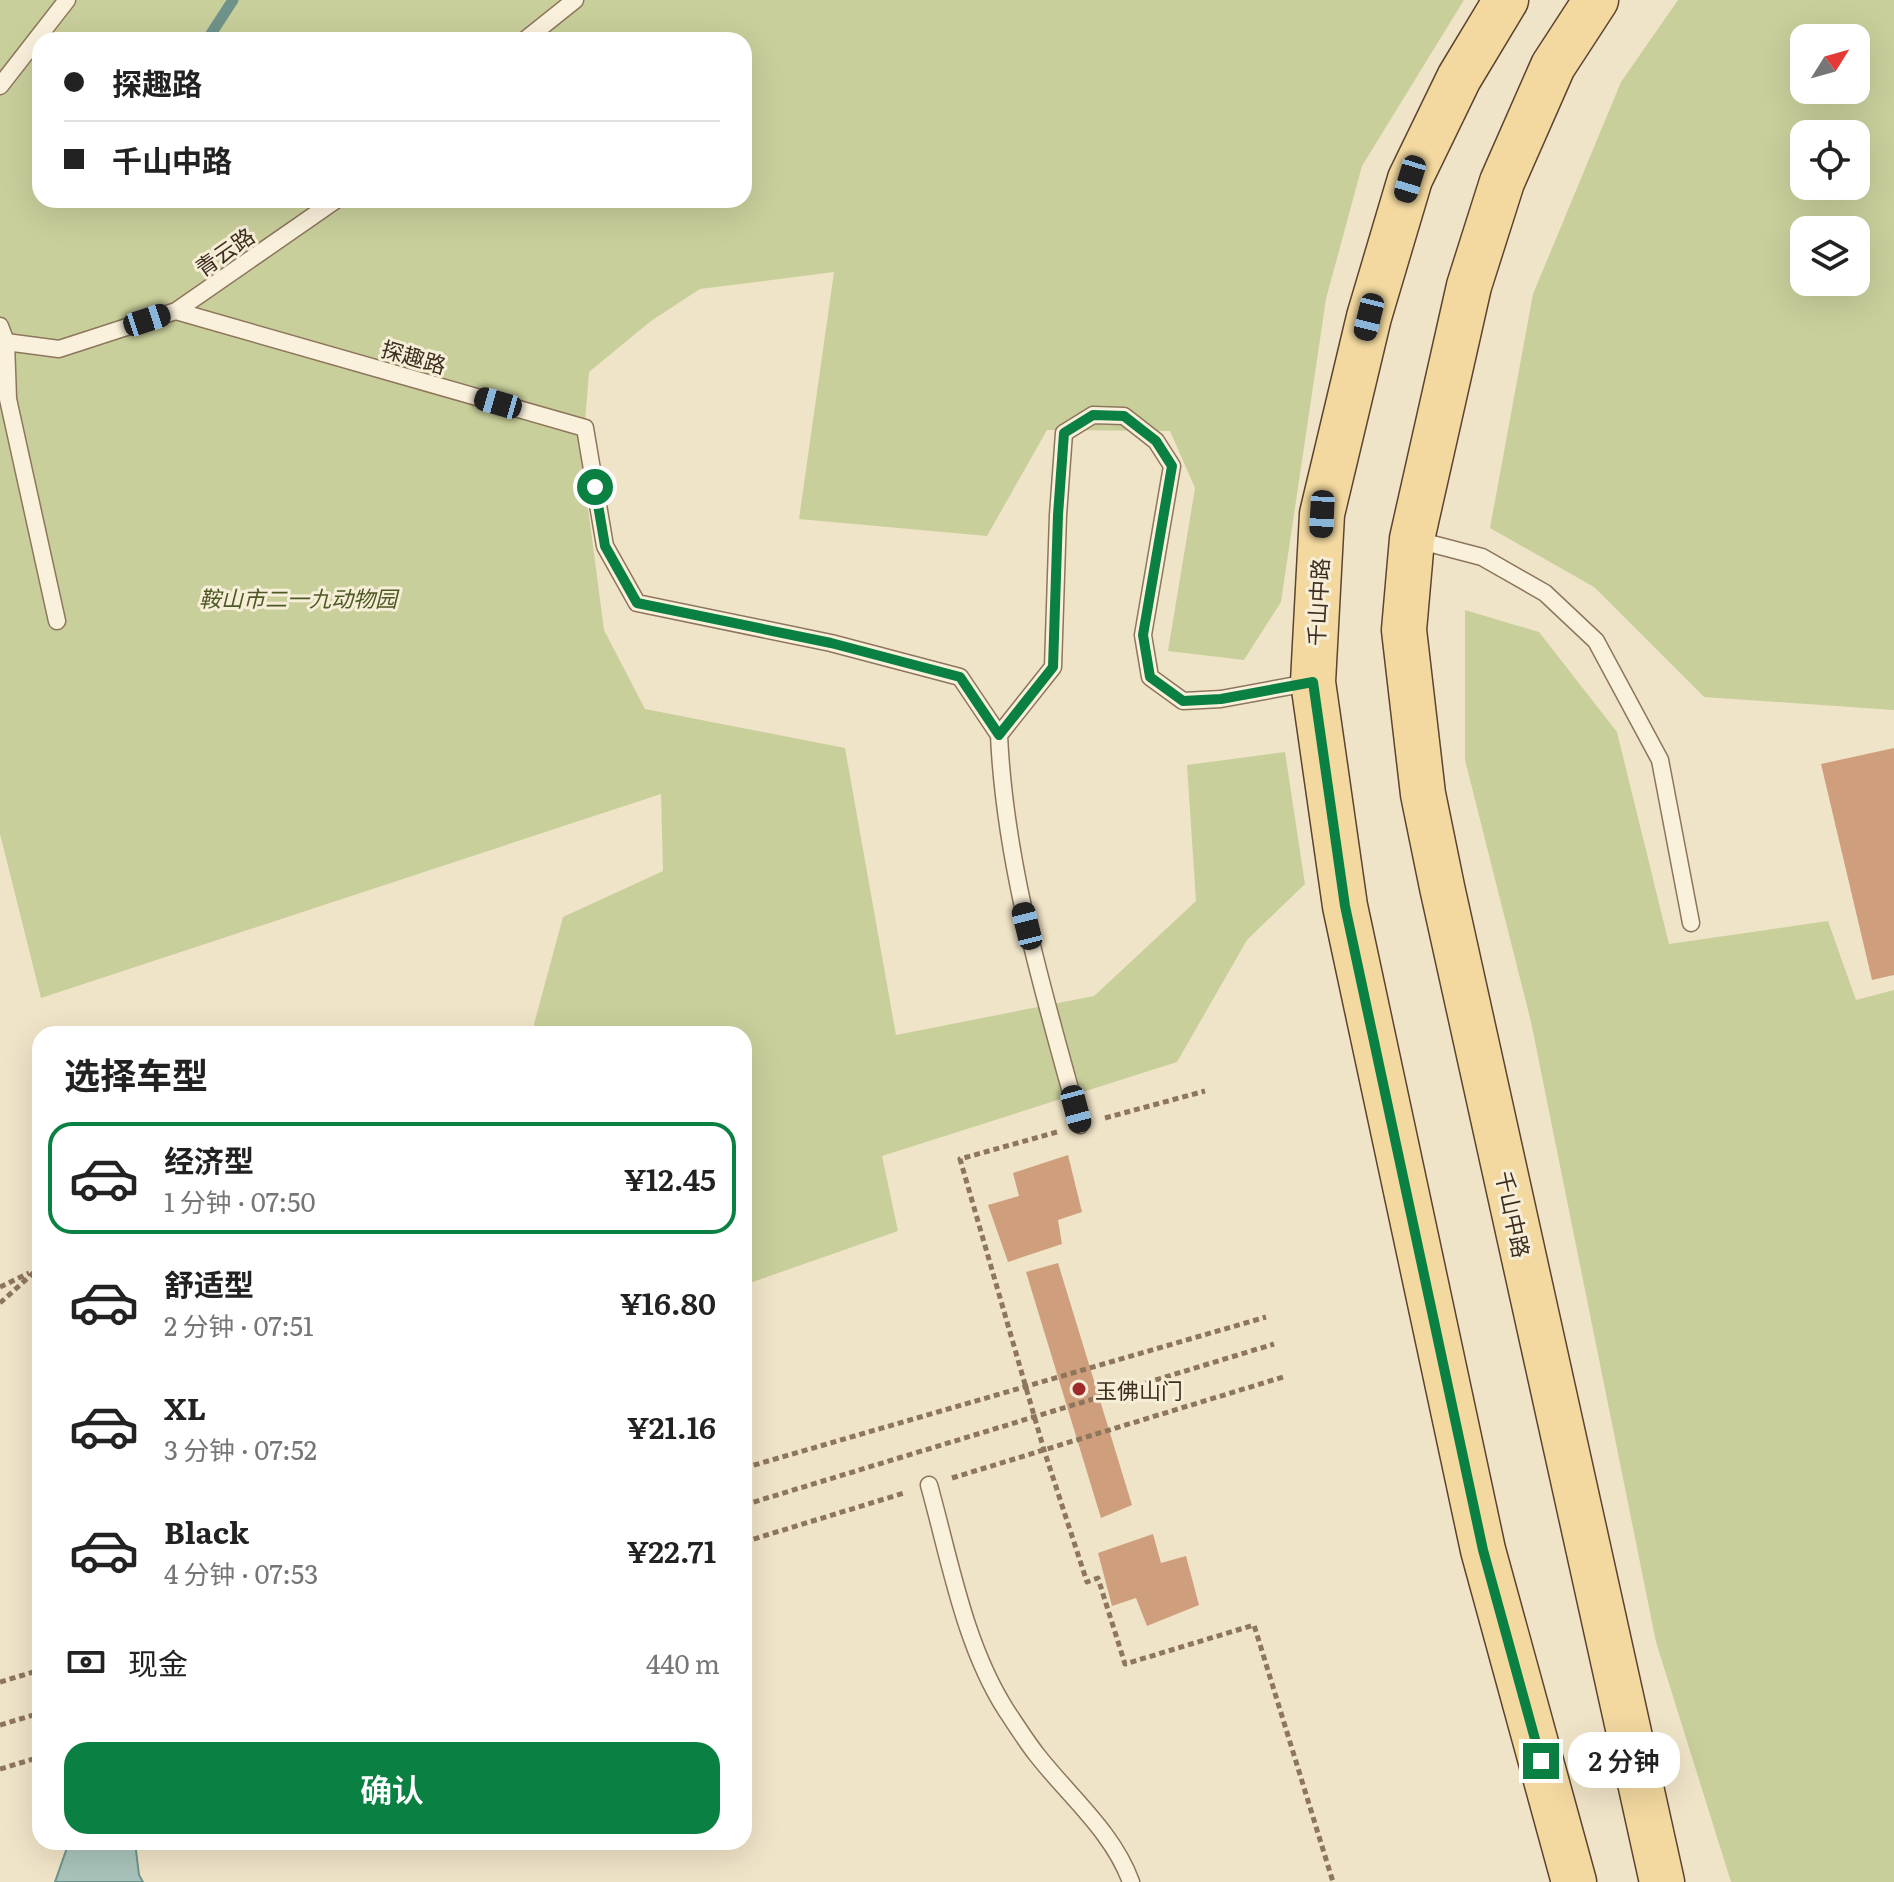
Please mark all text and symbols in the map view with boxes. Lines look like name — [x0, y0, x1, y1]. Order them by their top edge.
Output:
north arrow — [1790, 24, 1870, 104]
map controls — [1790, 24, 1870, 296]
text: 探趣路 — [112, 60, 202, 104]
button: locate — [1790, 120, 1870, 200]
text: 千山中路 — [112, 137, 232, 181]
car — [1392, 153, 1428, 205]
button: layers — [1790, 216, 1870, 296]
street label: 青云路 — [187, 219, 261, 283]
car — [1352, 291, 1386, 343]
car — [120, 301, 174, 339]
street label: 探趣路 — [378, 331, 450, 381]
car — [472, 385, 524, 421]
route start — [577, 469, 613, 505]
car — [1309, 489, 1335, 539]
street label: 千山中路 — [1298, 557, 1336, 647]
park label: 鞍山市二一九动物园 — [199, 581, 400, 614]
car — [1010, 900, 1044, 952]
text: 选择车型 — [64, 1047, 208, 1100]
car — [1058, 1083, 1094, 1135]
text: 经济型 — [164, 1137, 254, 1181]
icon: car — [68, 1142, 140, 1214]
text: ¥12.45 — [624, 1156, 716, 1200]
street label: 千山中路 — [1489, 1168, 1539, 1260]
text: 1 分钟 · 07:50 — [164, 1181, 315, 1220]
text: 舒适型 — [164, 1261, 254, 1305]
icon: car — [68, 1266, 140, 1338]
text: ¥16.80 — [620, 1280, 716, 1324]
text: 2 分钟 · 07:51 — [164, 1305, 314, 1344]
place label: 玉佛山门 — [1095, 1373, 1183, 1406]
marker: 玉佛山门 — [1070, 1380, 1088, 1398]
text: XL — [164, 1385, 206, 1429]
icon: car — [68, 1390, 140, 1462]
text: ¥21.16 — [627, 1404, 716, 1448]
text: 3 分钟 · 07:52 — [164, 1429, 317, 1468]
text: Black — [164, 1509, 249, 1553]
icon: car — [68, 1514, 140, 1586]
text: ¥22.71 — [626, 1528, 716, 1572]
text: 4 分钟 · 07:53 — [164, 1553, 318, 1592]
icon: cash — [64, 1640, 108, 1684]
text: 现金 — [128, 1640, 188, 1684]
text: 440 m — [646, 1643, 720, 1682]
callout: 2 分钟 — [1569, 1733, 1681, 1789]
text: 2 分钟 — [1589, 1740, 1659, 1779]
button: 确认 — [64, 1742, 720, 1834]
route end — [1523, 1743, 1559, 1779]

